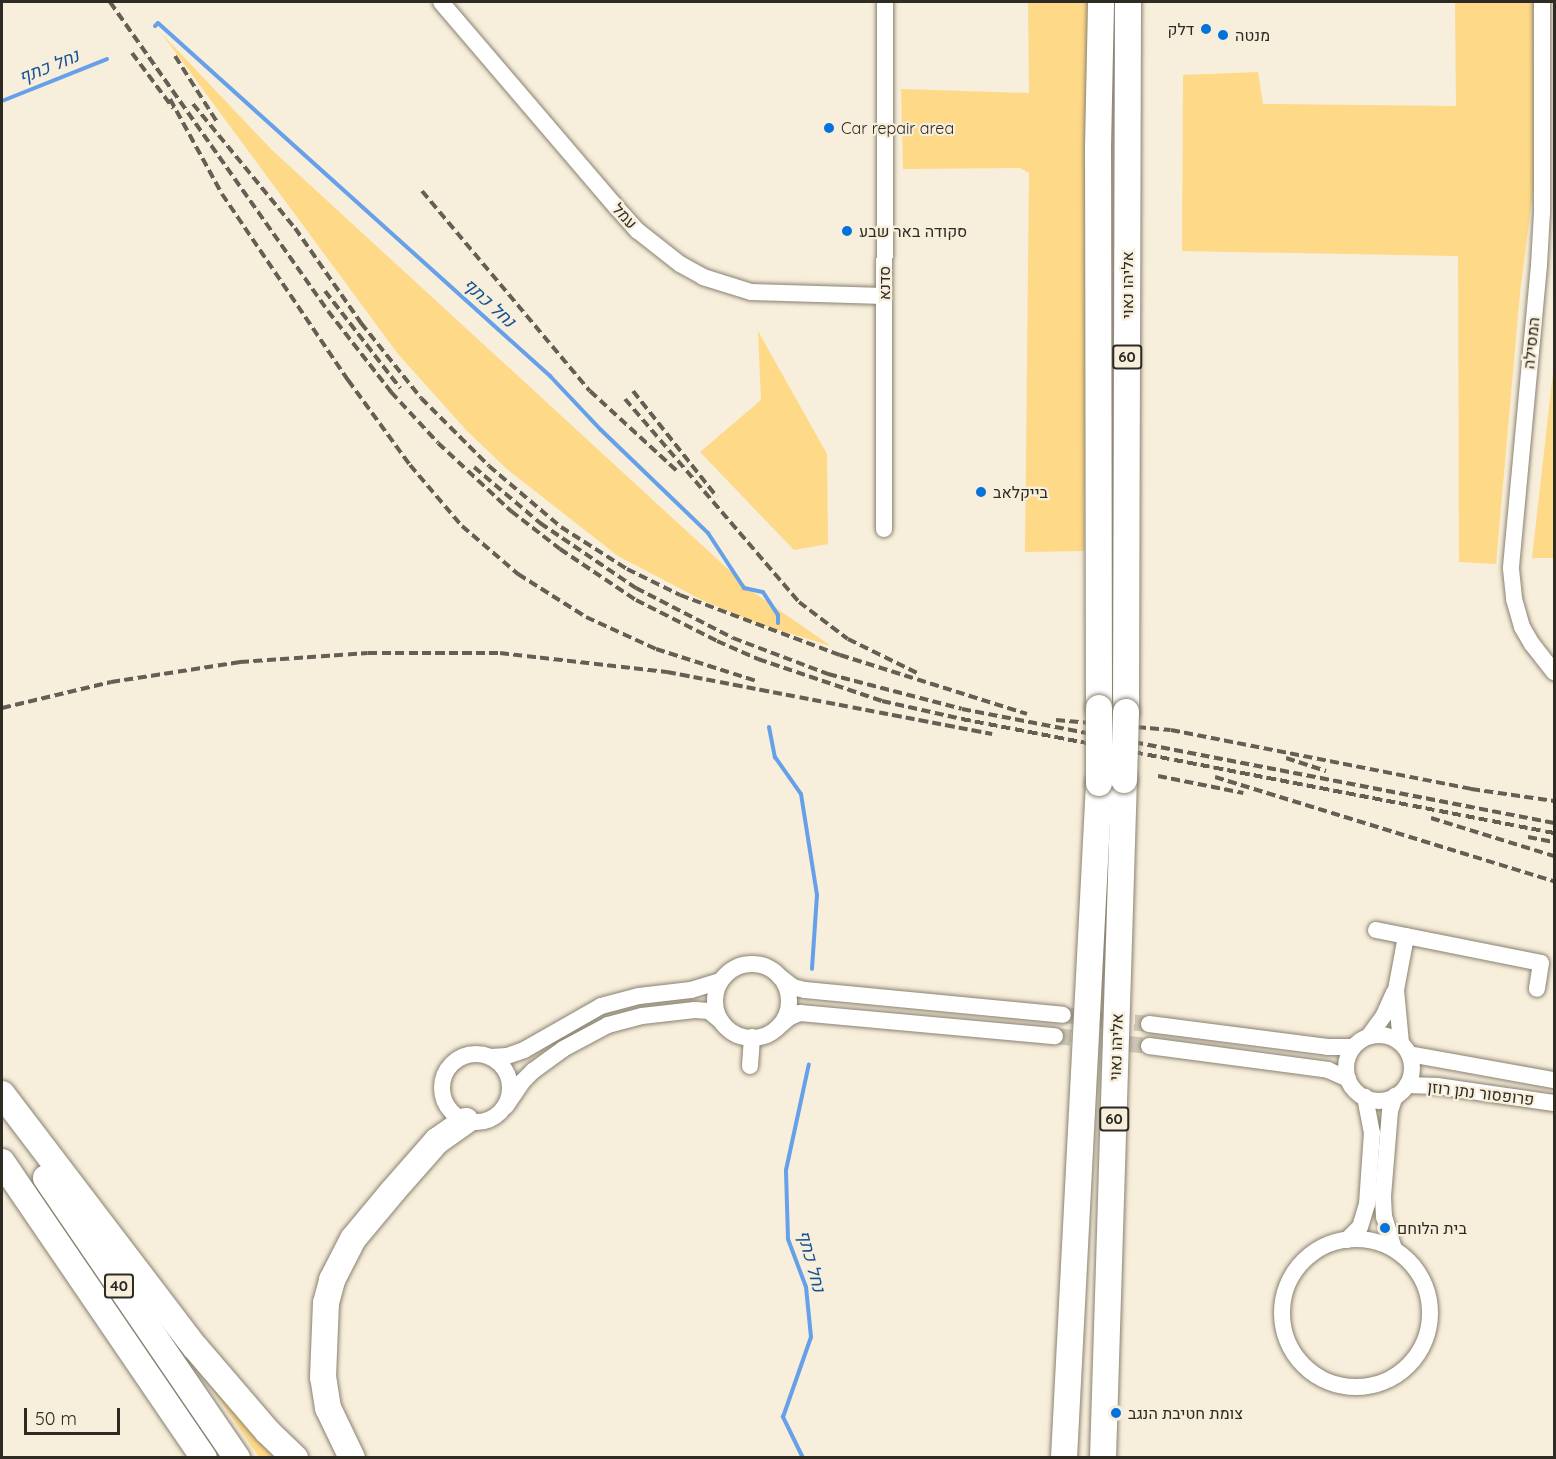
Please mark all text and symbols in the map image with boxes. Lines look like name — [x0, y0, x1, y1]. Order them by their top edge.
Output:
place label: דלק — [1168, 19, 1194, 39]
marker: דלק — [1199, 22, 1213, 36]
place label: מנטה — [1235, 25, 1270, 45]
marker: מנטה — [1216, 28, 1230, 42]
water label: נחל כתף — [16, 45, 82, 89]
place label: Car repair area — [841, 118, 954, 138]
marker: Car repair area — [822, 121, 836, 135]
street label: עמל — [609, 199, 641, 233]
place label: סקודה באר שבע — [859, 221, 967, 241]
marker: סקודה באר שבע — [840, 224, 854, 238]
street label: אליהו נאוי — [1117, 251, 1137, 319]
street label: סדנא — [874, 266, 894, 300]
water label: נחל כתף — [458, 274, 520, 332]
street label: המסילה — [1519, 316, 1543, 370]
road number: 60 — [1112, 345, 1142, 369]
place label: בייקלאב — [993, 482, 1048, 502]
marker: בייקלאב — [974, 485, 988, 499]
street label: אליהו נאוי — [1105, 1013, 1127, 1081]
street label: פרופסור נתן רוזן — [1427, 1077, 1535, 1109]
road number: 60 — [1099, 1107, 1129, 1131]
place label: בית הלוחם — [1397, 1218, 1467, 1238]
marker: בית הלוחם — [1378, 1221, 1392, 1235]
water label: נחל כתף — [792, 1228, 830, 1294]
road number: 40 — [102, 1274, 136, 1298]
scale bar — [27, 1396, 123, 1434]
place label: צומת חטיבת הנגב — [1128, 1403, 1243, 1423]
marker: צומת חטיבת הנגב — [1109, 1406, 1123, 1420]
text: 50 m — [35, 1407, 77, 1430]

